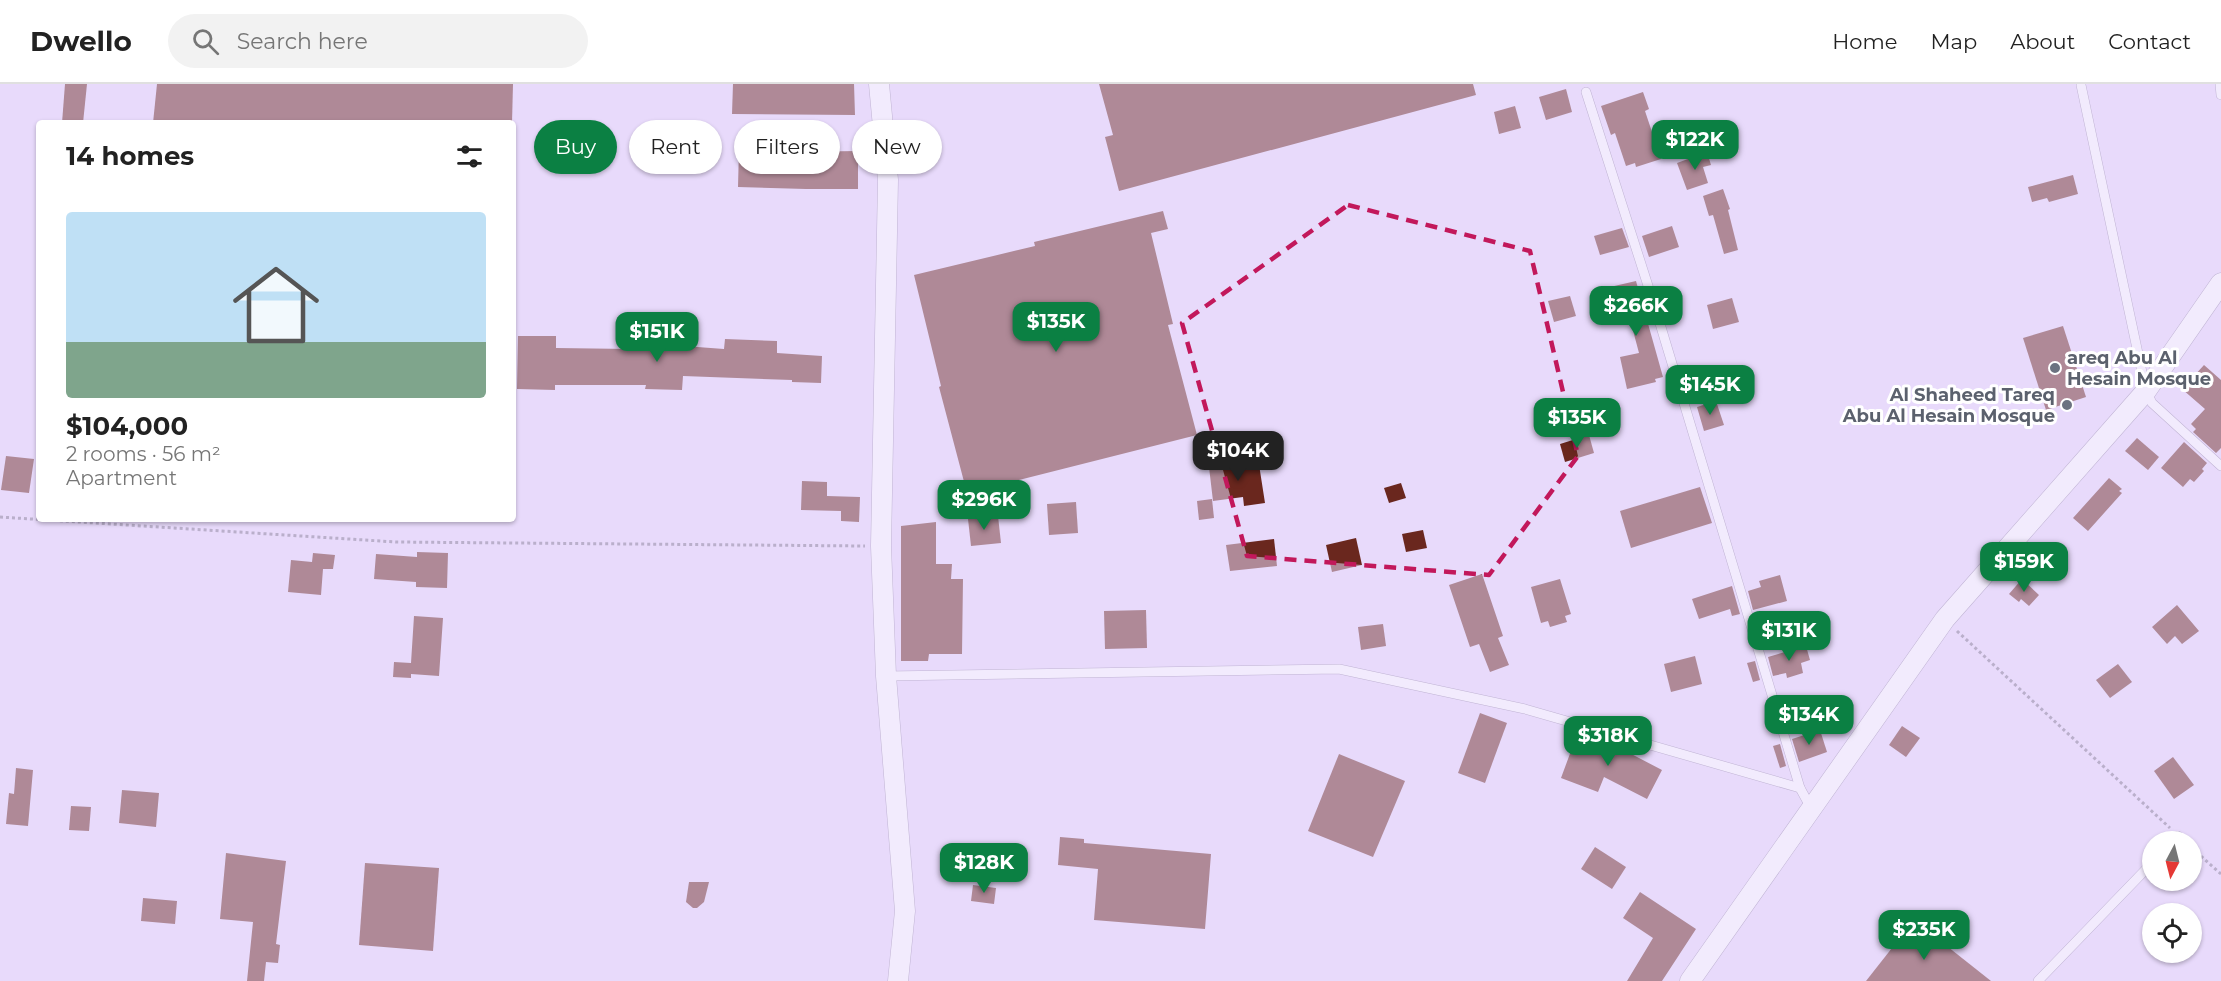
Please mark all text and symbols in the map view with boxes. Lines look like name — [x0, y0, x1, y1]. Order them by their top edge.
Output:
search box — [168, 14, 588, 68]
text: Dwello — [30, 24, 132, 58]
icon: search — [189, 25, 222, 58]
text: Search here — [237, 28, 368, 55]
text: Home — [1832, 29, 1897, 54]
text: Map — [1930, 29, 1977, 54]
text: About — [2010, 29, 2075, 54]
text: Contact — [2108, 29, 2191, 54]
chip: Buy — [534, 120, 617, 174]
chip: Rent — [629, 120, 722, 174]
chip: Filters — [734, 120, 840, 174]
chip: New — [852, 120, 942, 174]
pin: $122K — [1653, 120, 1737, 171]
text: $122K — [1666, 127, 1724, 151]
text: 14 homes — [66, 140, 194, 172]
icon: filters — [453, 140, 486, 173]
icon: home — [222, 251, 330, 359]
pin: $266K — [1594, 286, 1678, 337]
text: $266K — [1604, 293, 1668, 317]
pin: $135K — [1014, 302, 1098, 353]
text: $135K — [1027, 309, 1085, 333]
pin: $151K — [615, 312, 699, 363]
text: $151K — [630, 319, 684, 343]
place label: areq Abu Al Hesain Mosque — [2067, 347, 2211, 390]
marker: areq Abu Al Hesain Mosque — [2048, 361, 2062, 375]
pin: $145K — [1668, 365, 1752, 416]
text: $145K — [1680, 372, 1740, 396]
place label: Al Shaheed Tareq Abu Al Hesain Mosque — [1842, 384, 2055, 427]
pin: $135K — [1535, 398, 1619, 449]
marker: Al Shaheed Tareq Abu Al Hesain Mosque — [2060, 398, 2074, 412]
text: $135K — [1548, 405, 1606, 429]
text: $104,000 — [66, 410, 188, 442]
pin: $104K — [1196, 431, 1280, 482]
text: $104K — [1207, 438, 1269, 462]
text: 2 rooms · 56 m² — [66, 442, 221, 466]
text: Apartment — [66, 466, 177, 490]
pin: $296K — [942, 480, 1026, 531]
text: $296K — [952, 487, 1016, 511]
pin: $159K — [1982, 542, 2066, 593]
text: $159K — [1994, 549, 2054, 573]
pin: $131K — [1747, 611, 1831, 662]
text: $131K — [1762, 618, 1816, 642]
pin: $134K — [1767, 695, 1851, 746]
text: $134K — [1779, 702, 1839, 726]
pin: $318K — [1566, 716, 1650, 767]
text: $318K — [1578, 723, 1638, 747]
north arrow — [2142, 831, 2202, 891]
map controls — [2142, 831, 2202, 963]
pin: $128K — [942, 843, 1026, 894]
text: $128K — [954, 850, 1014, 874]
button: locate — [2142, 903, 2202, 963]
pin: $235K — [1882, 910, 1966, 961]
text: $235K — [1893, 917, 1955, 941]

